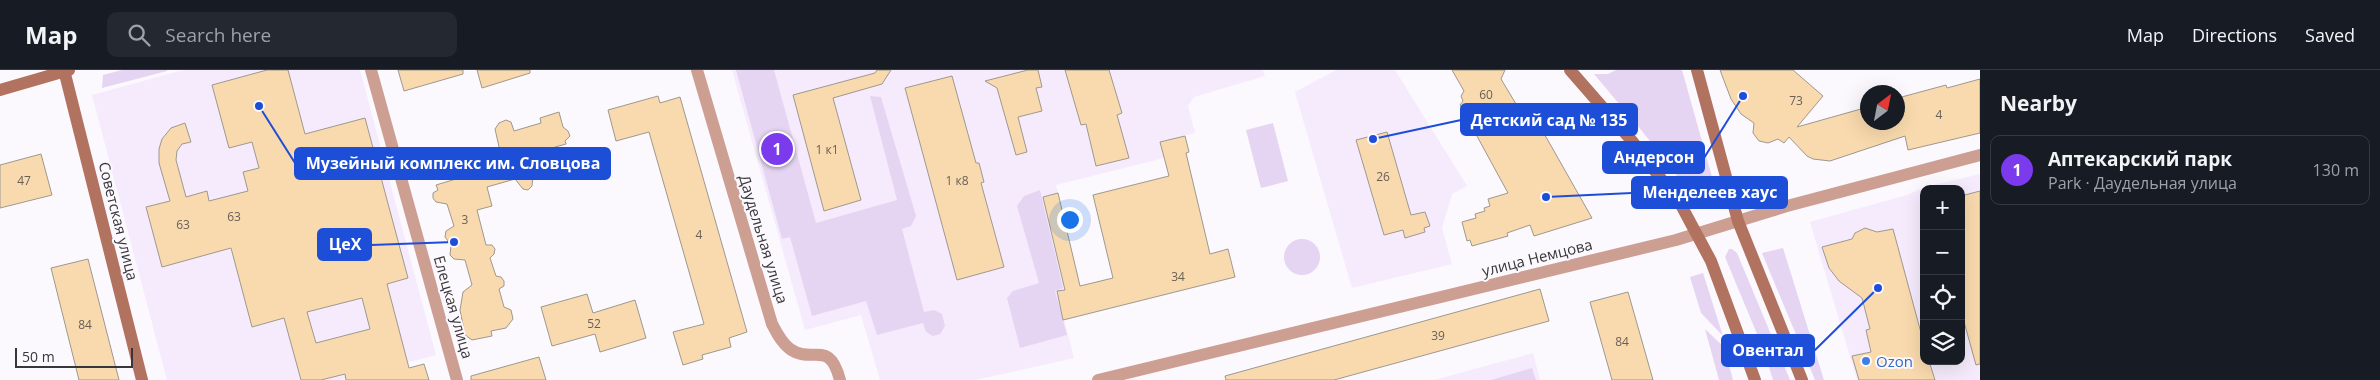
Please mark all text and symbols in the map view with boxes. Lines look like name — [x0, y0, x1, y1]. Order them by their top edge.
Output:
search box — [107, 12, 457, 57]
text: Map — [25, 18, 77, 51]
icon: search — [125, 21, 153, 49]
text: Search here — [165, 22, 271, 48]
text: Map — [2127, 23, 2164, 47]
text: Directions — [2192, 23, 2277, 47]
text: Saved — [2305, 23, 2355, 47]
north arrow — [1860, 85, 1905, 130]
house number: 60 — [1479, 86, 1493, 103]
text: Nearby — [2000, 89, 2077, 117]
house number: 73 — [1789, 92, 1803, 109]
callout: Детский сад № 135 — [1461, 104, 1637, 135]
house number: 4 — [1936, 106, 1943, 123]
text: Детский сад № 135 — [1471, 109, 1627, 131]
pin: 1 — [761, 130, 793, 168]
house number: 1 к1 — [815, 141, 839, 158]
callout: Андерсон — [1603, 142, 1704, 173]
text: Андерсон — [1614, 146, 1694, 168]
text: Аптекарский парк — [2048, 146, 2232, 172]
callout: Музейный комплекс им. Словцова — [295, 148, 610, 179]
text: Музейный комплекс им. Словцова — [306, 152, 600, 174]
text: 1 — [2012, 159, 2022, 181]
text: 130 m — [2313, 159, 2359, 181]
street label: Советская улица — [95, 160, 143, 282]
house number: 26 — [1376, 168, 1390, 185]
house number: 47 — [17, 172, 31, 189]
street label: Даудельная улица — [735, 172, 793, 306]
house number: 1 к8 — [945, 172, 969, 189]
text: Park · Даудельная улица — [2048, 172, 2237, 194]
callout: Менделеев хаус — [1632, 177, 1787, 208]
text: Менделеев хаус — [1643, 181, 1777, 203]
map controls — [1920, 185, 1965, 365]
button: + — [1920, 185, 1965, 230]
your location — [1057, 207, 1083, 233]
house number: 63 — [227, 208, 241, 225]
house number: 3 — [462, 211, 469, 228]
house number: 63 — [176, 216, 190, 233]
house number: 4 — [696, 226, 703, 243]
callout: ЦеХ — [318, 229, 371, 260]
button: − — [1920, 230, 1965, 275]
text: ЦеХ — [329, 233, 362, 255]
street label: улица Немцова — [1480, 234, 1594, 280]
street label: Елецкая улица — [430, 253, 478, 361]
house number: 34 — [1171, 268, 1185, 285]
button: locate — [1920, 275, 1965, 320]
house number: 52 — [587, 315, 601, 332]
house number: 84 — [78, 316, 92, 333]
button: layers — [1920, 320, 1965, 365]
house number: 39 — [1431, 327, 1445, 344]
house number: 84 — [1615, 333, 1629, 350]
callout: Овентал — [1722, 335, 1814, 366]
text: Овентал — [1732, 339, 1804, 361]
scale bar — [15, 345, 132, 368]
text: 50 m — [22, 347, 55, 366]
place label: Ozon — [1876, 351, 1913, 371]
marker: Ozon — [1860, 355, 1872, 367]

